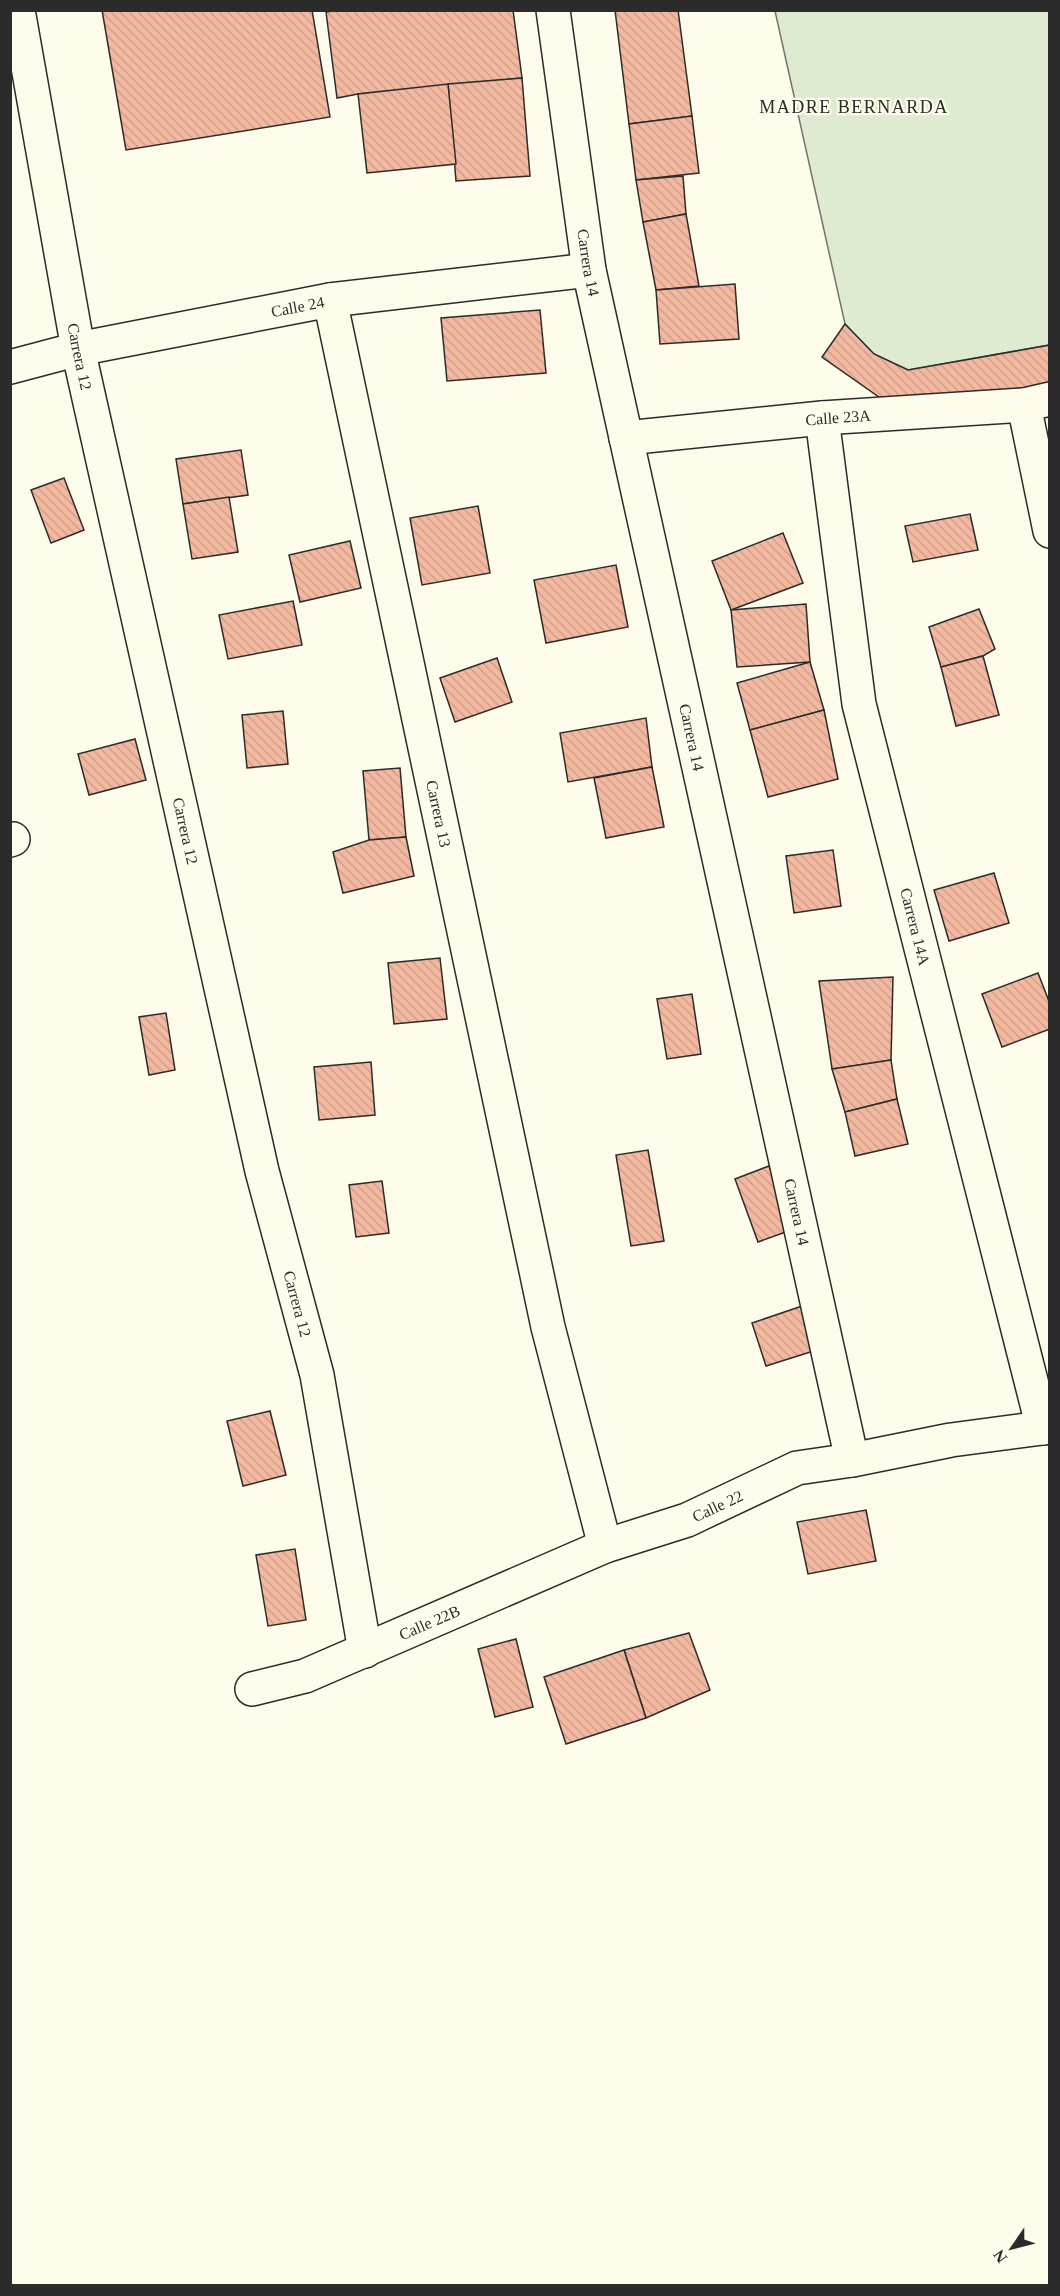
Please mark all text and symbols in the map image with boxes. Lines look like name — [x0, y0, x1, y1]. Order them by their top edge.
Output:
district label: MADRE BERNARDA — [759, 97, 949, 117]
street label: Carrera 14 — [574, 228, 603, 298]
street label: Calle 24 — [270, 293, 326, 320]
street label: Carrera 12 — [65, 322, 95, 392]
street label: Calle 23A — [805, 407, 872, 429]
street label: Carrera 14 — [676, 702, 707, 772]
street label: Carrera 13 — [423, 779, 454, 849]
street label: Carrera 12 — [170, 796, 201, 866]
street label: Carrera 14A — [897, 886, 933, 968]
street label: Carrera 14 — [781, 1177, 812, 1247]
street label: Carrera 12 — [280, 1269, 314, 1339]
street label: Calle 22 — [690, 1487, 745, 1525]
street label: Calle 22B — [397, 1602, 462, 1643]
north arrow — [982, 2218, 1042, 2278]
text: N — [990, 2246, 1010, 2266]

